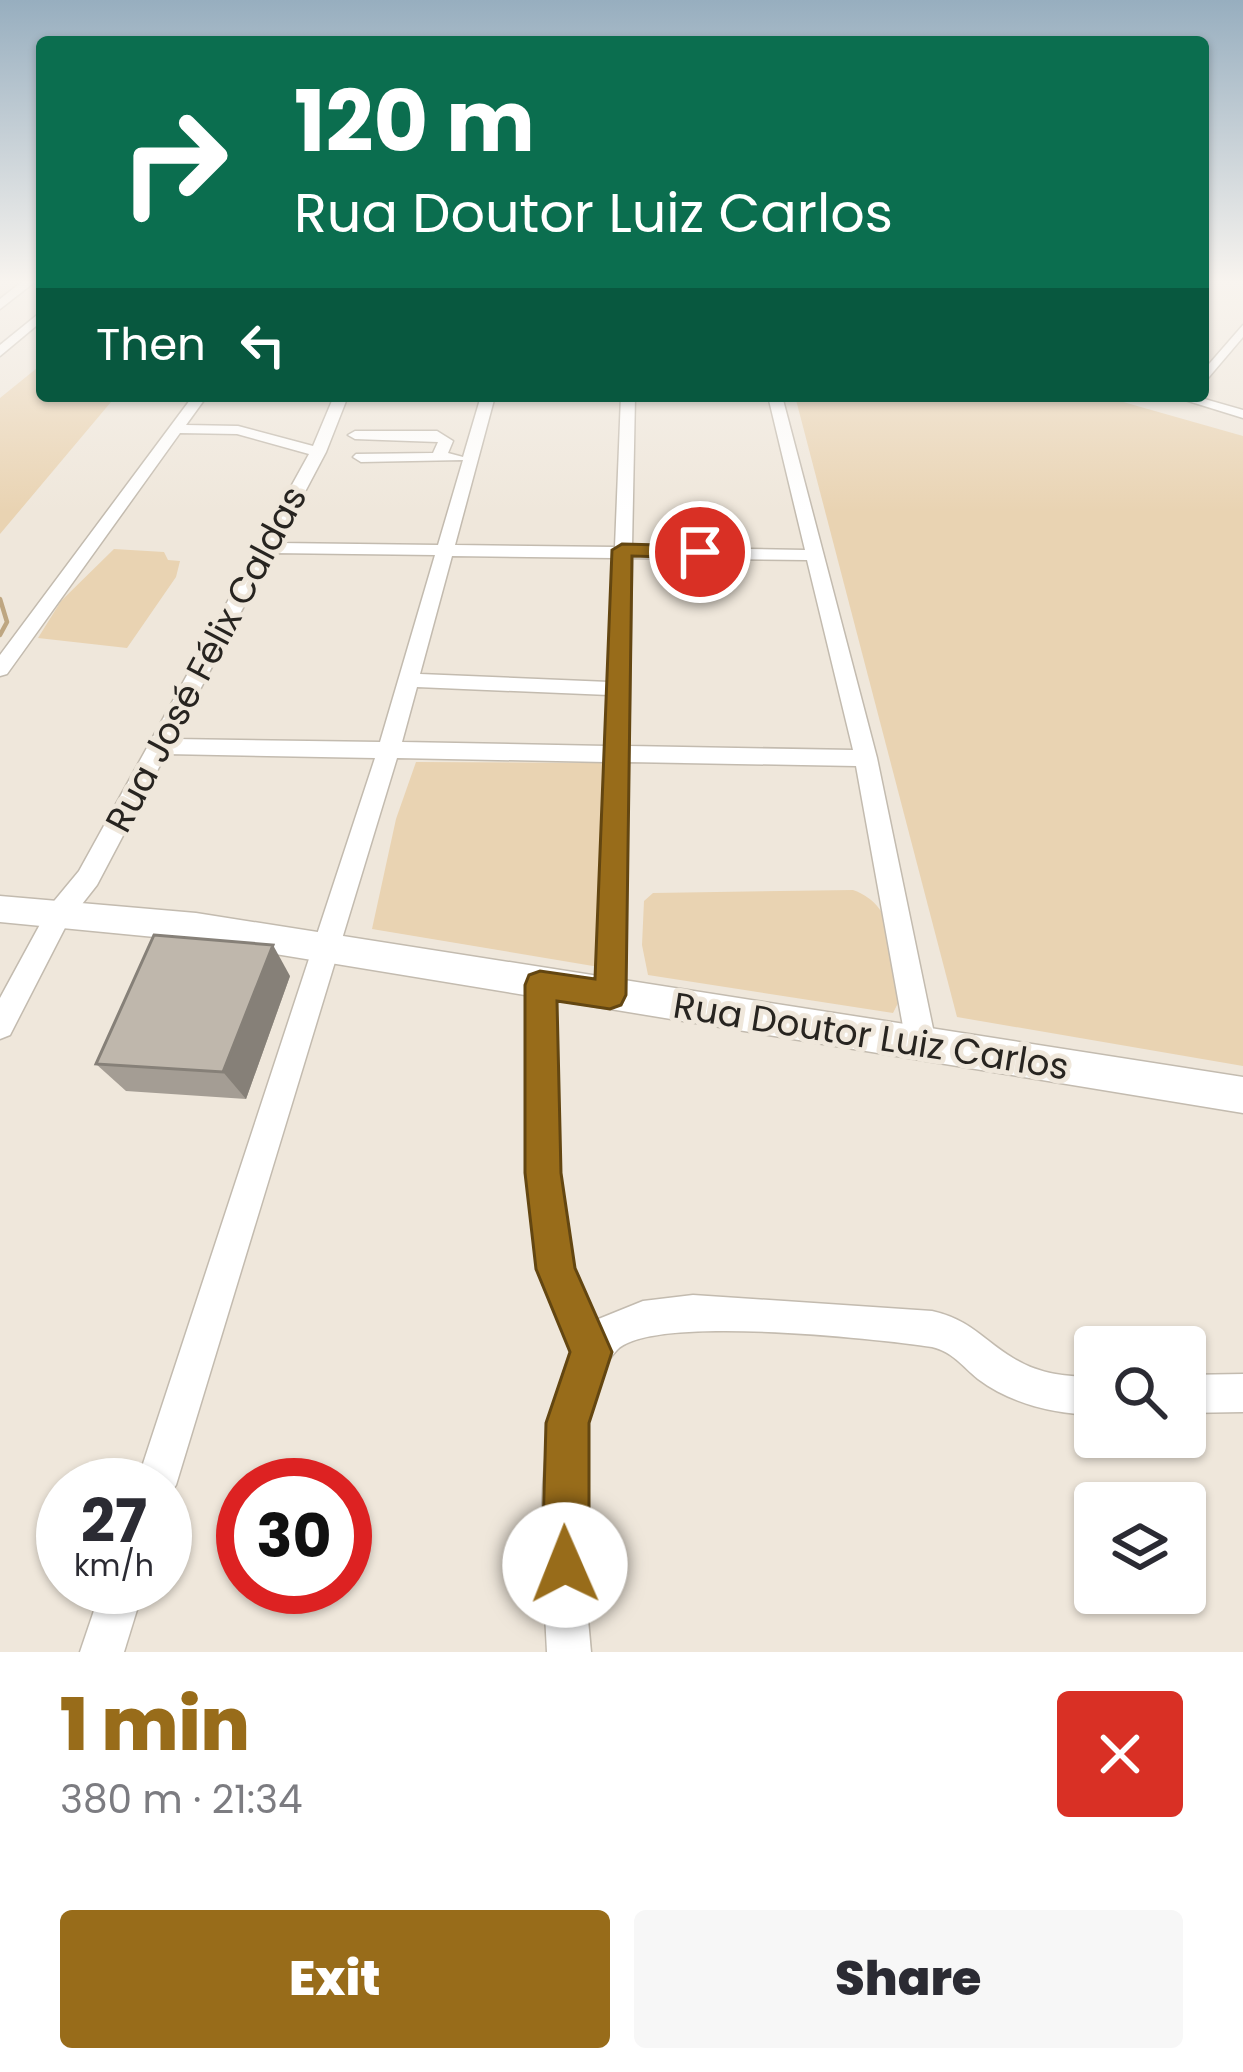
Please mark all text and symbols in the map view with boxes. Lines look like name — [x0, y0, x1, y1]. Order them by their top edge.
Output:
text: 120 m — [294, 63, 535, 180]
icon: right — [96, 84, 252, 240]
text: Rua Doutor Luiz Carlos — [294, 175, 893, 251]
icon: left — [230, 312, 296, 378]
text: Then — [96, 313, 206, 376]
street label: Rua José Félix Caldas — [93, 477, 319, 841]
pin — [649, 501, 751, 603]
icon: arrive — [667, 519, 733, 585]
street label: Rua Doutor Luiz Carlos — [670, 980, 1072, 1092]
map controls — [1074, 1326, 1206, 1614]
button: search — [1074, 1326, 1206, 1458]
speed limit sign: 30 — [216, 1458, 372, 1614]
text: 27 — [81, 1479, 147, 1563]
button: layers — [1074, 1482, 1206, 1614]
position arrow — [502, 1502, 628, 1628]
text: km/h — [74, 1544, 154, 1587]
text: 1 min — [60, 1674, 250, 1775]
button: close — [1057, 1691, 1183, 1817]
text: 380 m · 21:34 — [60, 1772, 302, 1827]
button: Exit — [60, 1910, 610, 2048]
button: Share — [634, 1910, 1183, 2048]

